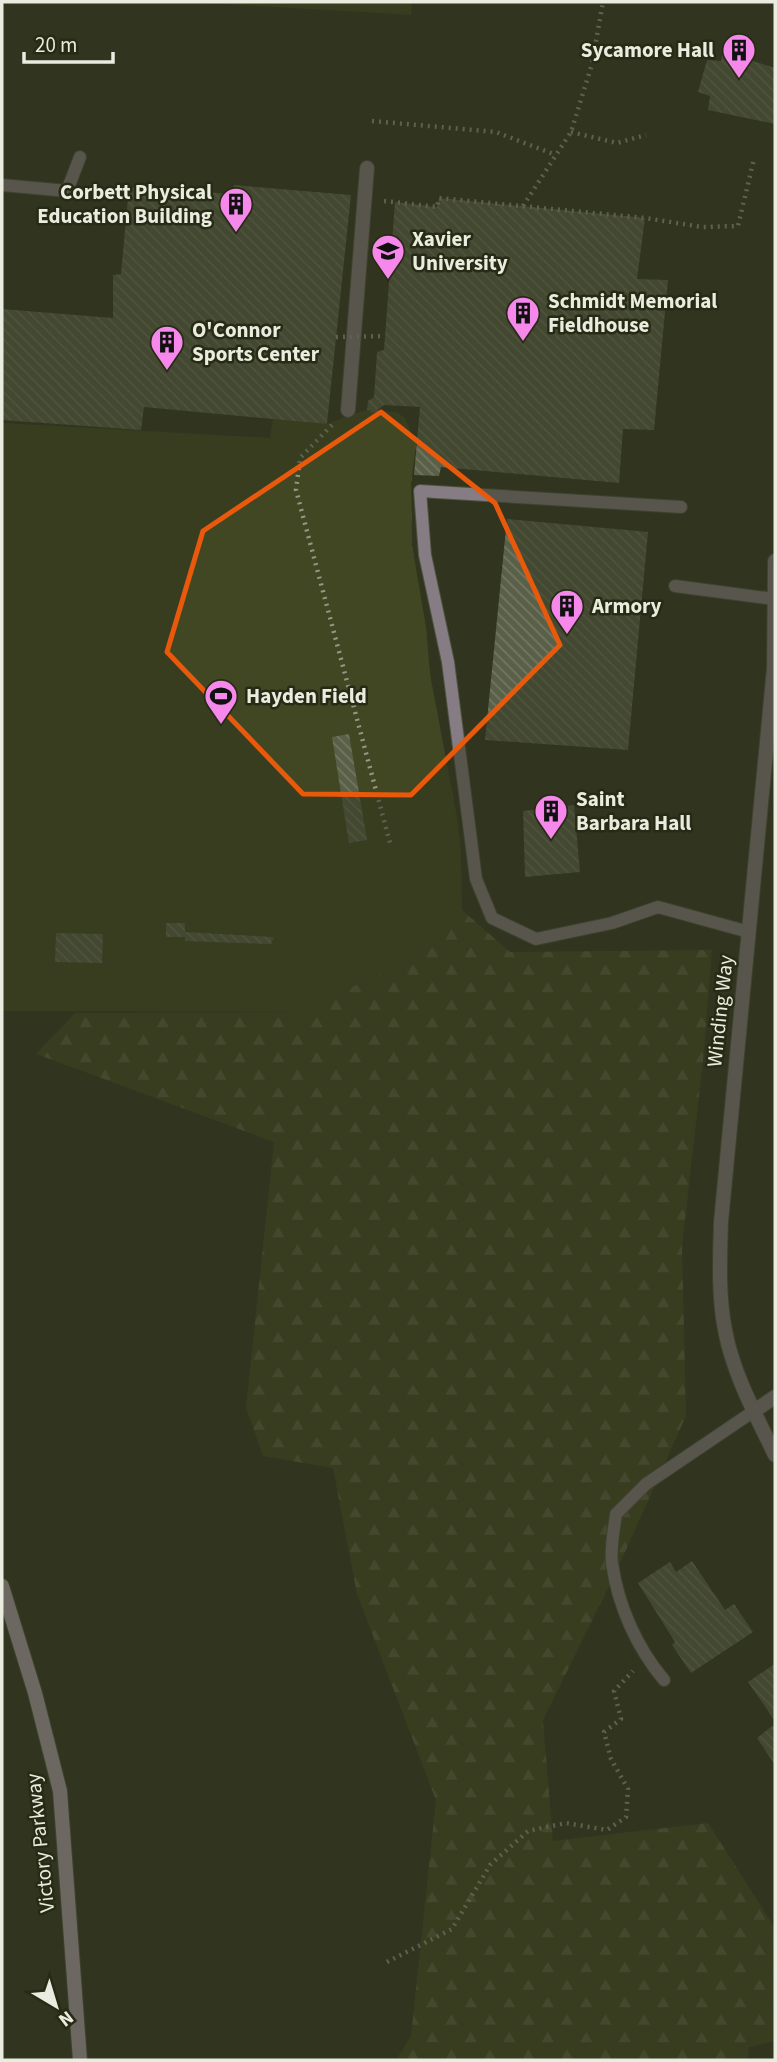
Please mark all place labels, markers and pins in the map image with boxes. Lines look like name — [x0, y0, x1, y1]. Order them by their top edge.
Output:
building icon: Sycamore Hall — [720, 31, 758, 80]
place label: Sycamore Hall — [581, 35, 714, 65]
place label: Corbett Physical Education Building — [37, 177, 212, 231]
building icon: Corbett Physical Education Building — [217, 185, 255, 234]
place label: Xavier University — [412, 224, 508, 278]
school or university icon: Xavier University — [369, 232, 407, 281]
place label: Schmidt Memorial Fieldhouse — [548, 286, 717, 340]
building icon: Schmidt Memorial Fieldhouse — [504, 294, 542, 343]
place label: O'Connor Sports Center — [192, 315, 320, 369]
building icon: O'Connor Sports Center — [148, 323, 186, 372]
building icon: Armory — [548, 587, 586, 636]
place label: Armory — [591, 591, 662, 621]
sports icon: Hayden Field — [202, 677, 240, 726]
place label: Hayden Field — [246, 681, 367, 711]
place label: Saint Barbara Hall — [576, 784, 691, 838]
building icon: Saint Barbara Hall — [532, 792, 570, 841]

